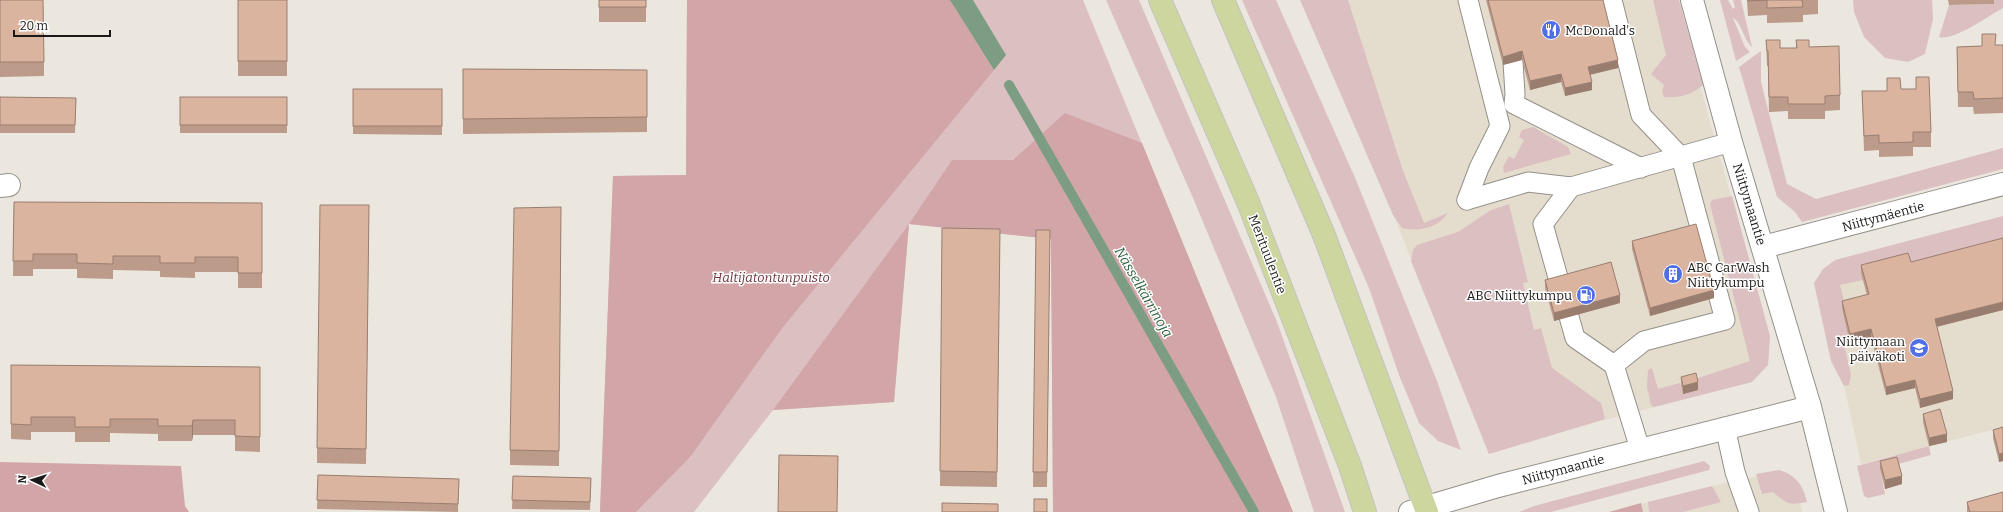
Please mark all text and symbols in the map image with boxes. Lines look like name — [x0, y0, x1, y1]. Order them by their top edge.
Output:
scale bar — [14, 12, 110, 38]
text: 20 m — [20, 19, 49, 33]
restaurant icon: McDonald's — [1540, 19, 1562, 41]
place label: McDonald's — [1565, 23, 1635, 38]
street label: Niittymaantie — [1730, 161, 1769, 247]
street label: Niittymäentie — [1840, 198, 1926, 235]
street label: Merituulentie — [1246, 212, 1290, 296]
water label: Nässelkärrinoja — [1111, 244, 1176, 341]
place label: ABC CarWash Niittykumpu — [1687, 260, 1770, 290]
building icon: ABC CarWash Niittykumpu — [1662, 263, 1684, 285]
park label: Haltijatontunpuisto — [712, 270, 830, 285]
fuel station icon: ABC Niittykumpu — [1575, 284, 1597, 306]
place label: ABC Niittykumpu — [1467, 288, 1572, 303]
place label: Niittymaan päiväkoti — [1836, 334, 1906, 364]
school or university icon: Niittymaan päiväkoti — [1908, 337, 1930, 359]
street label: Niittymaantie — [1520, 451, 1606, 488]
north arrow — [12, 460, 52, 500]
text: N — [16, 474, 29, 484]

